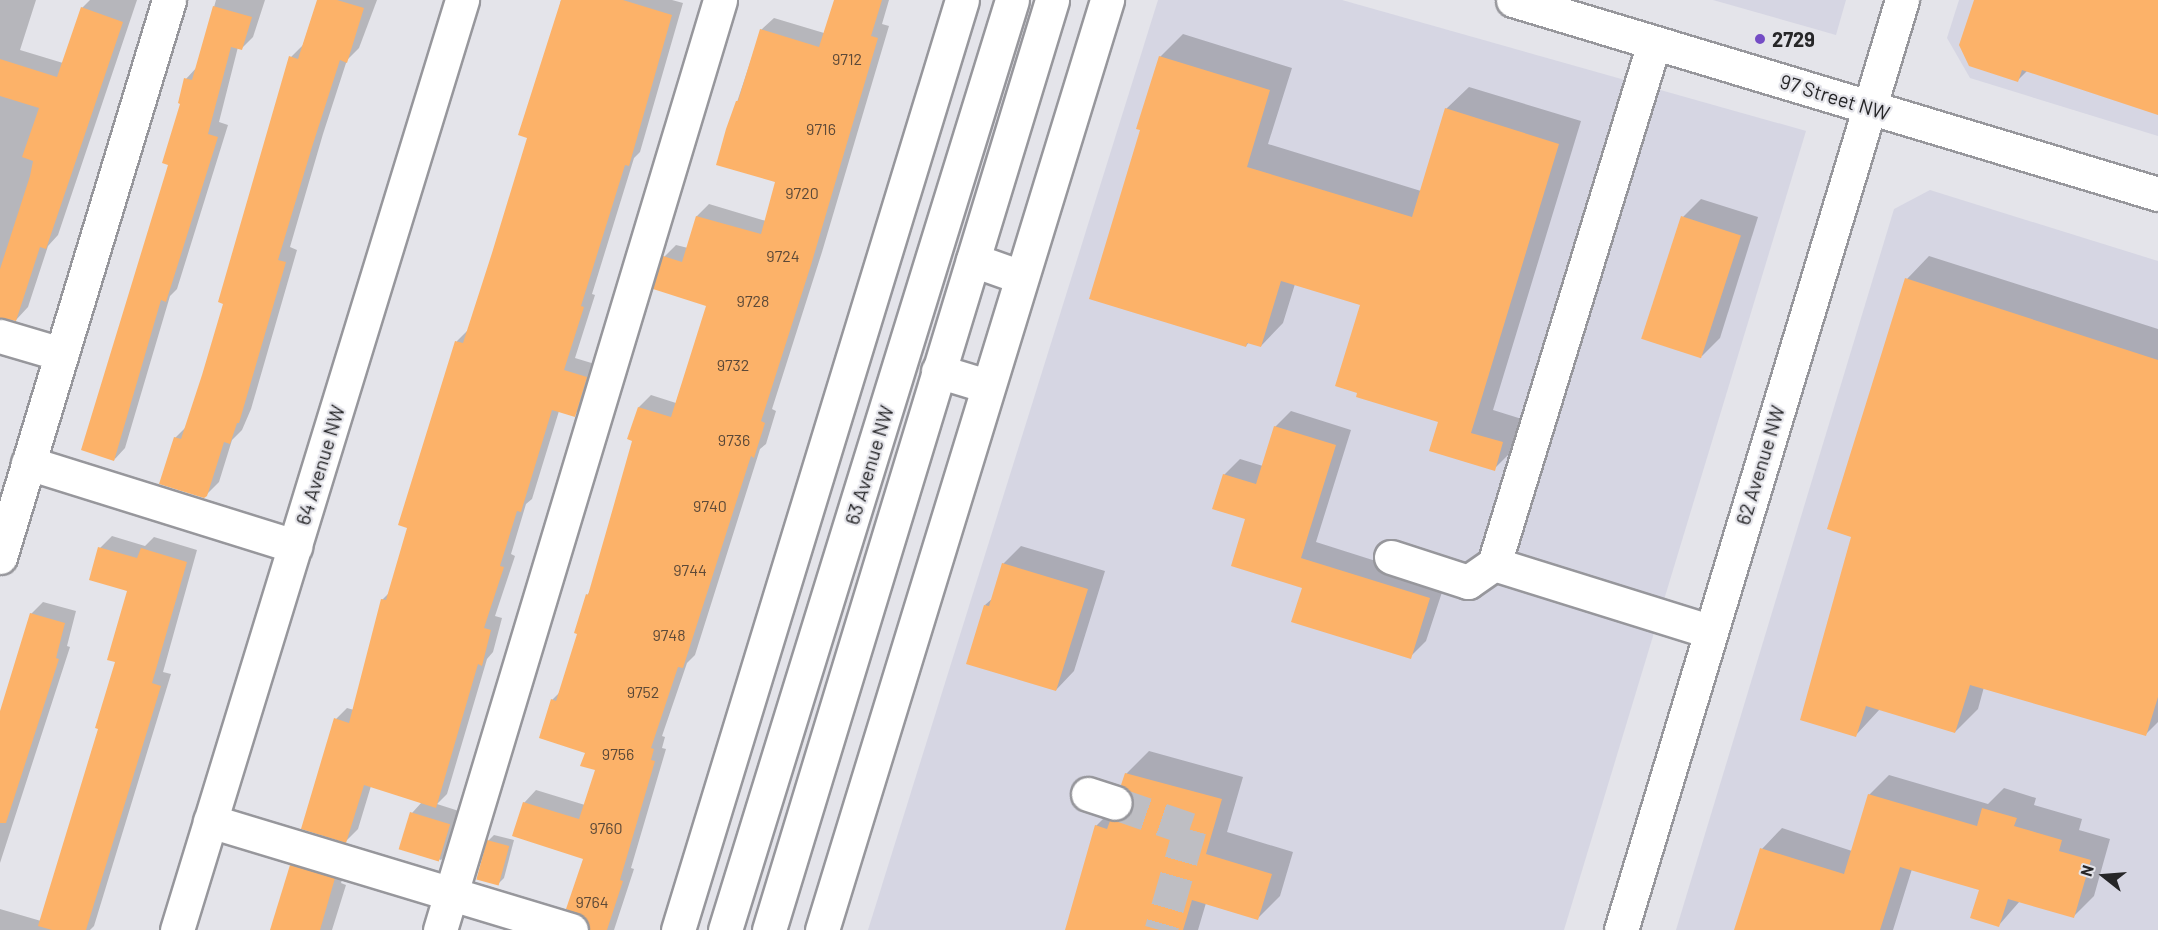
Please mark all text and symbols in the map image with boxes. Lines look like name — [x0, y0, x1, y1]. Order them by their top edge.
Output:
place label: 2729 — [1772, 27, 1815, 51]
marker: 2729 — [1753, 32, 1767, 46]
house number: 9712 — [832, 49, 862, 69]
street label: 97 Street NW — [1777, 69, 1893, 125]
house number: 9716 — [806, 119, 836, 139]
house number: 9720 — [785, 183, 819, 203]
house number: 9724 — [766, 246, 800, 266]
house number: 9728 — [737, 291, 769, 311]
house number: 9732 — [717, 355, 749, 375]
street label: 64 Avenue NW — [290, 402, 350, 528]
street label: 62 Avenue NW — [1730, 402, 1790, 528]
street label: 63 Avenue NW — [840, 403, 898, 527]
house number: 9736 — [718, 430, 750, 450]
house number: 9740 — [693, 496, 727, 516]
house number: 9744 — [673, 560, 707, 580]
house number: 9748 — [652, 625, 686, 645]
house number: 9752 — [627, 682, 659, 702]
house number: 9756 — [602, 744, 634, 764]
house number: 9760 — [589, 818, 623, 838]
north arrow — [2074, 846, 2134, 906]
text: N — [2076, 863, 2097, 878]
house number: 9764 — [576, 892, 608, 912]

